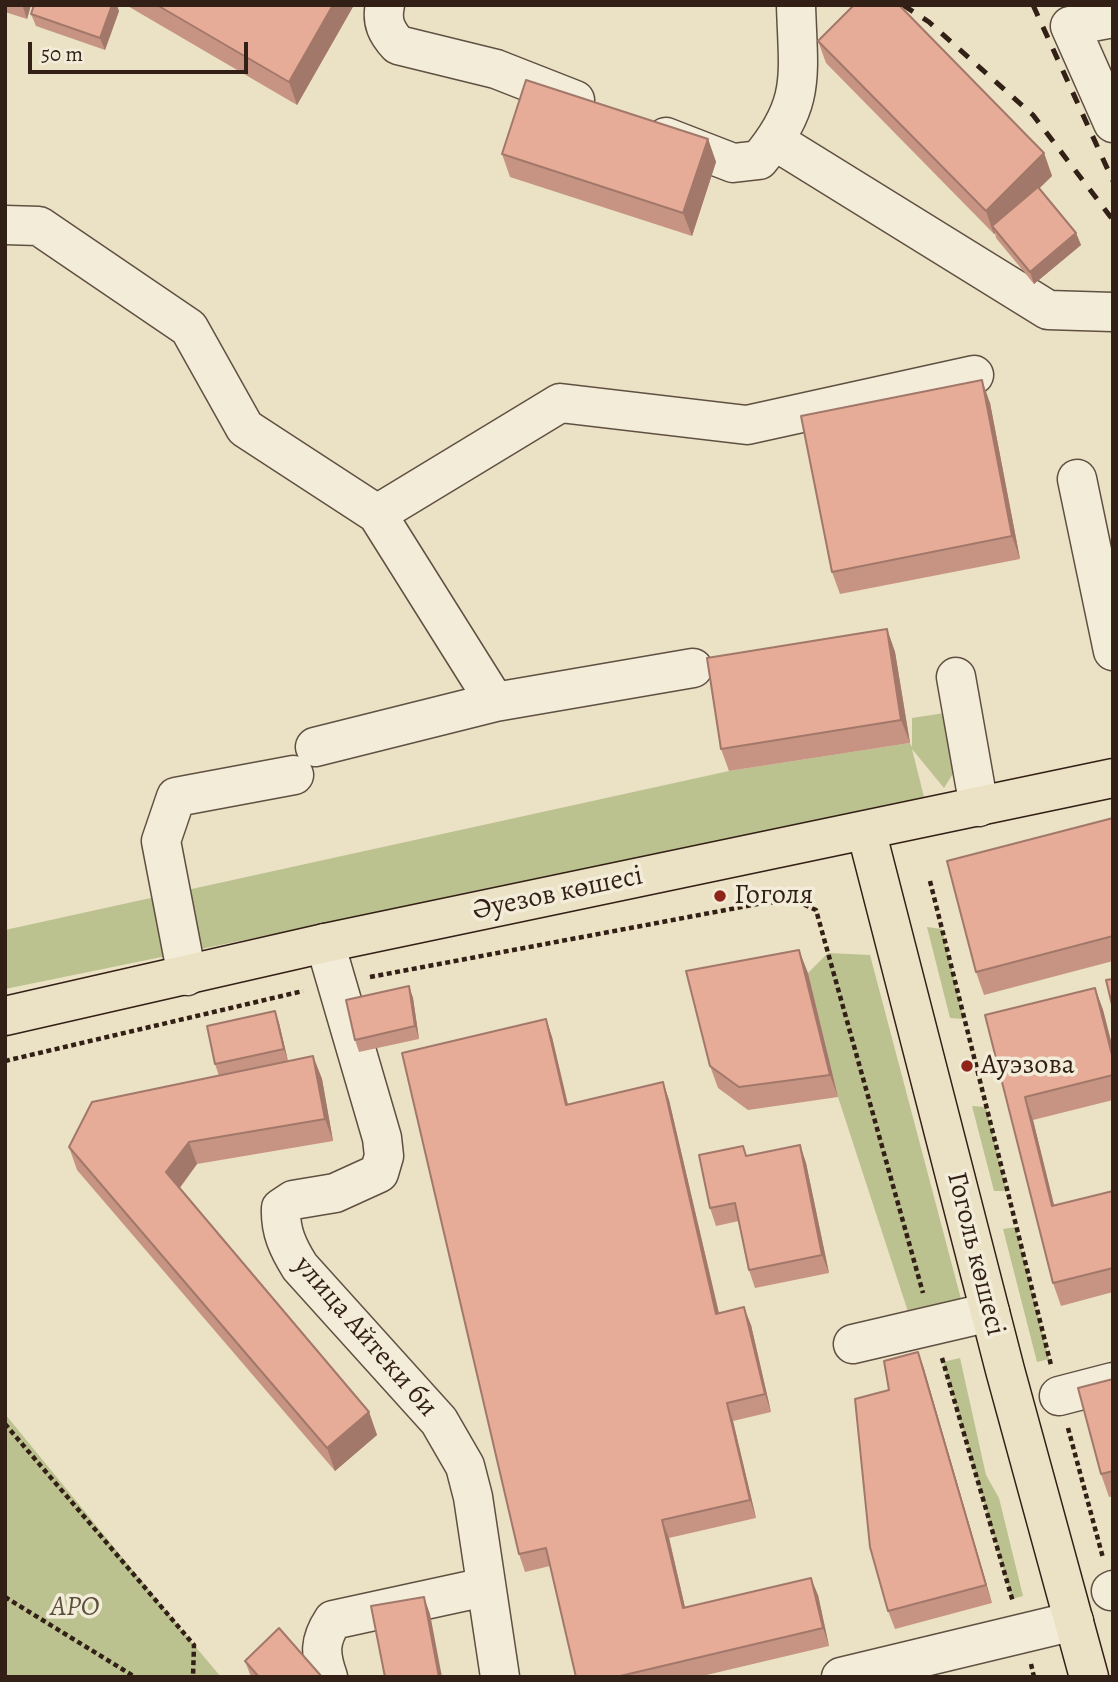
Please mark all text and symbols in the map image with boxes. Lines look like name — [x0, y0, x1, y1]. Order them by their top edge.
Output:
scale bar — [32, 28, 252, 72]
text: 50 m — [41, 40, 83, 68]
street label: Әуезов көшесі — [470, 860, 646, 928]
place label: Гоголя — [734, 879, 813, 913]
marker: Гоголя — [712, 888, 728, 904]
place label: Ауэзова — [981, 1049, 1075, 1083]
marker: Ауэзова — [959, 1058, 975, 1074]
street label: Гоголь көшесі — [938, 1169, 1012, 1339]
street label: улица Айтеки би — [286, 1250, 444, 1424]
park label: АРО — [51, 1591, 99, 1625]

